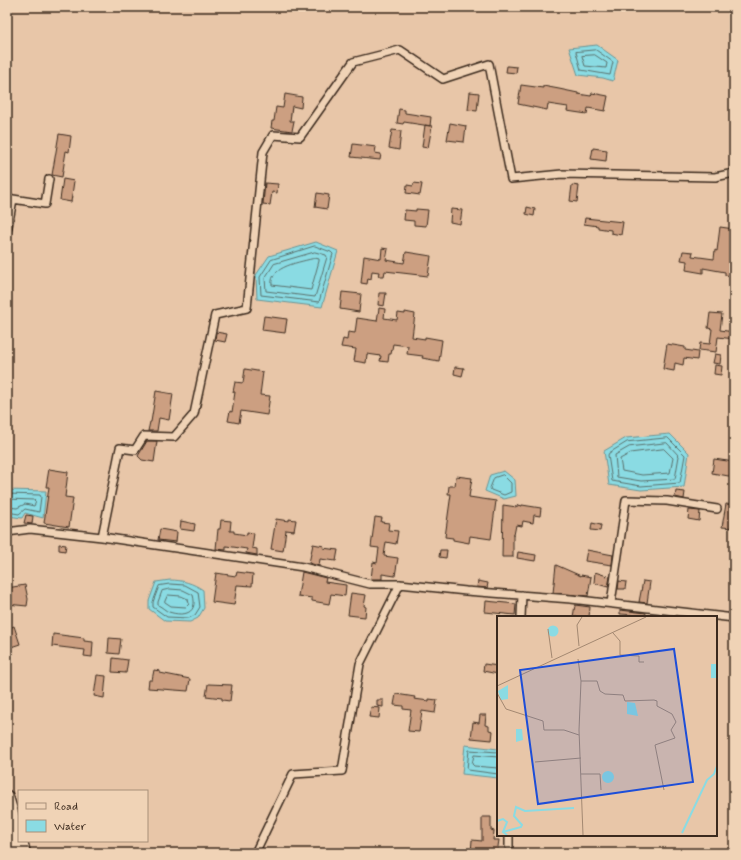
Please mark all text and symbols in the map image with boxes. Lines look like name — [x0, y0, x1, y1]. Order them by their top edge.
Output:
inset map — [497, 616, 717, 836]
legend — [18, 790, 148, 842]
text: Road — [54, 799, 78, 815]
text: Water — [54, 819, 86, 835]

